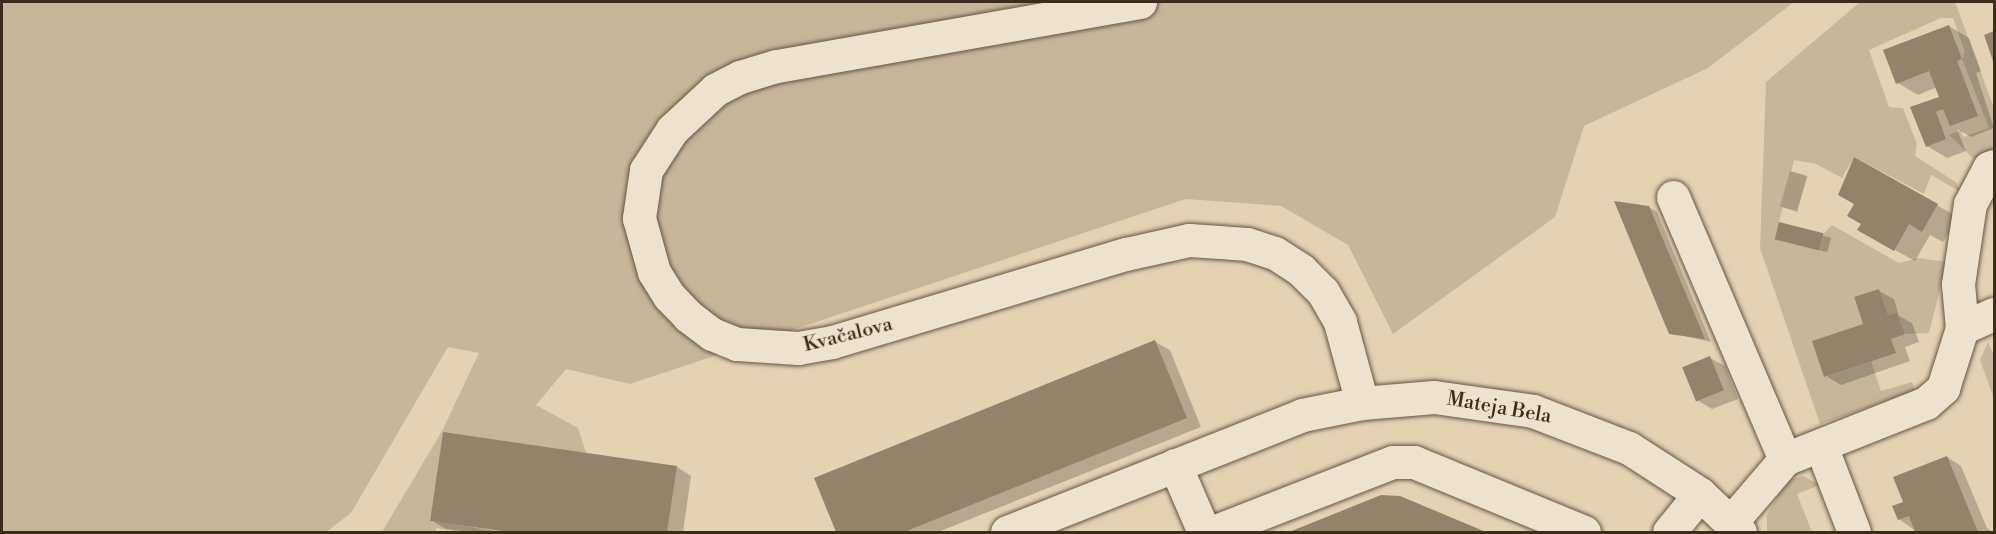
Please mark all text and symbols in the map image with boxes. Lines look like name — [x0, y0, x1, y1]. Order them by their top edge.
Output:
street label: Kvačalova — [801, 312, 895, 358]
street label: Mateja Bela — [1445, 387, 1553, 429]

